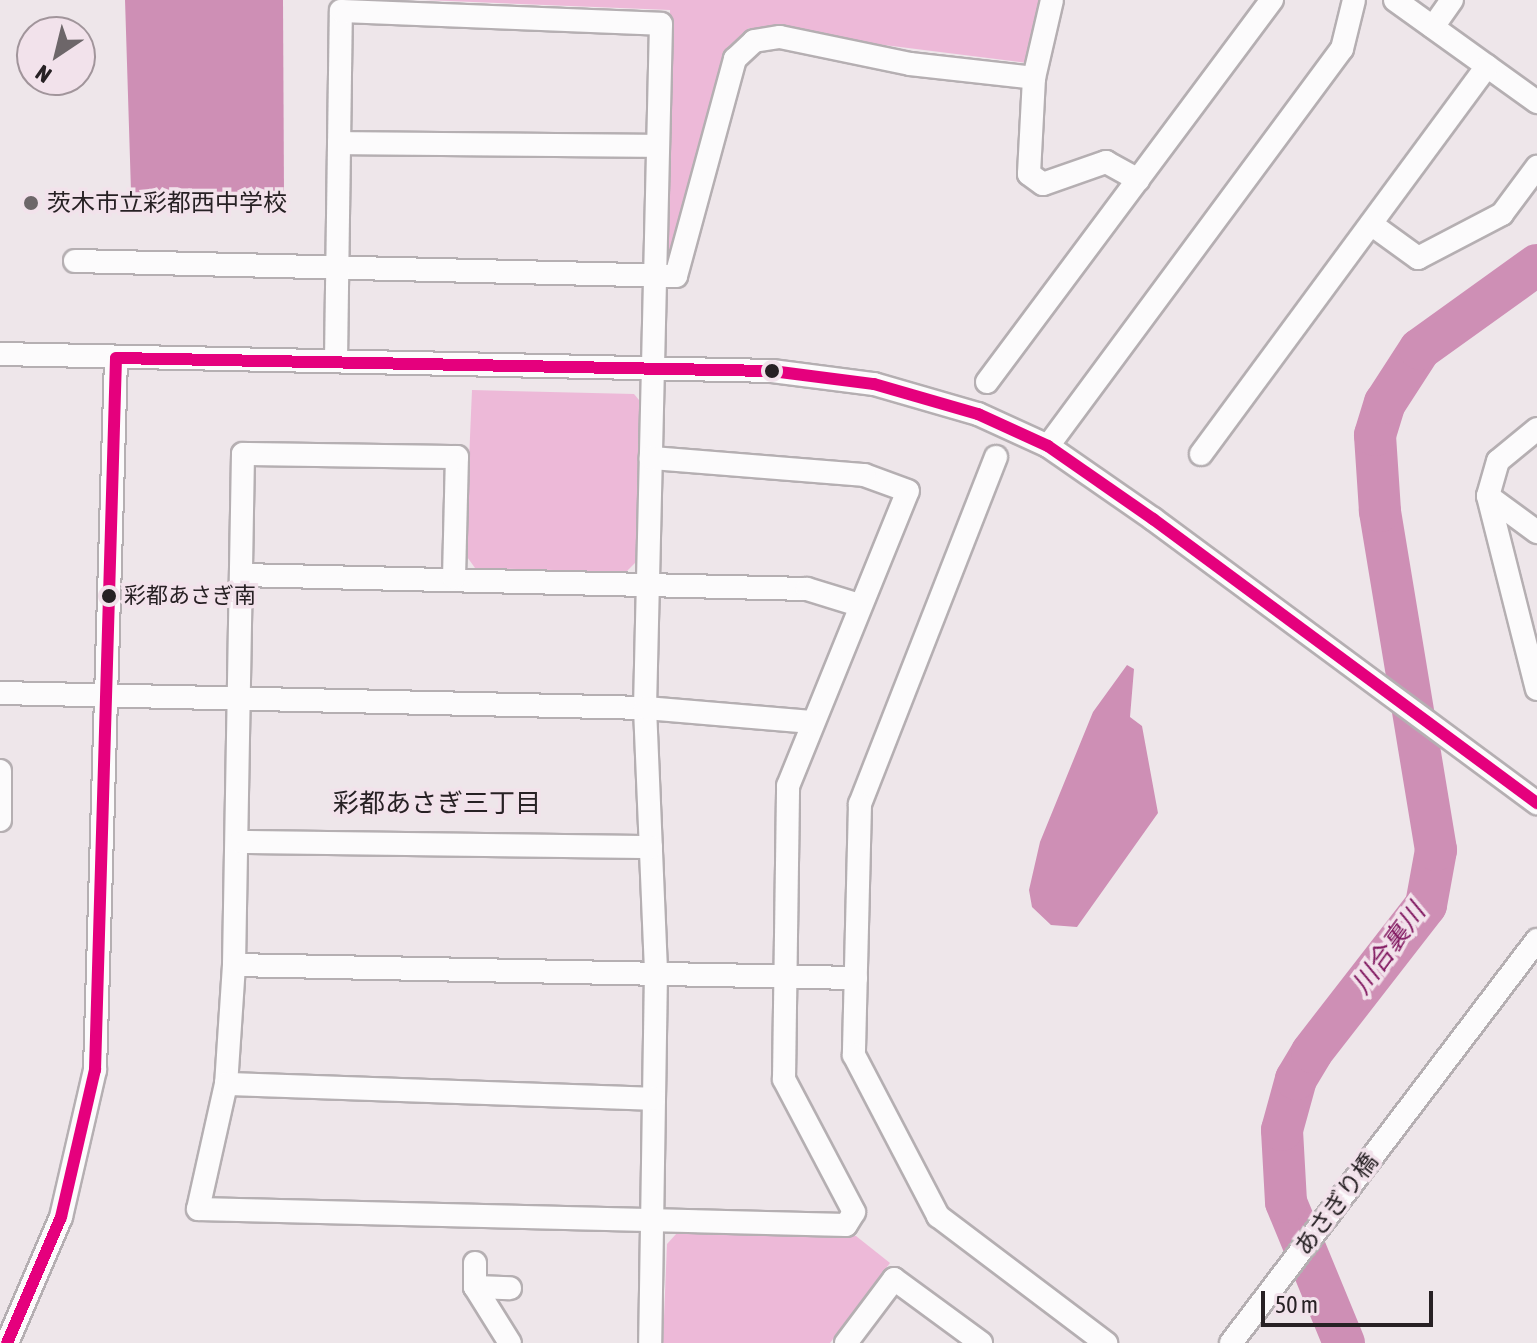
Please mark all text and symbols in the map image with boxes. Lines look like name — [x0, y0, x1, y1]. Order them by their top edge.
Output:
north arrow — [16, 16, 96, 96]
text: N — [31, 60, 56, 88]
place label: 茨木市立彩都西中学校 — [47, 189, 287, 217]
marker: 茨木市立彩都西中学校 — [22, 194, 40, 212]
unlabelled marker — [764, 363, 780, 379]
place label: 彩都あさぎ南 — [124, 583, 256, 609]
marker: 彩都あさぎ南 — [101, 588, 117, 604]
district label: 彩都あさぎ三丁目 — [333, 788, 541, 820]
water label: 川合裏川 — [1346, 898, 1432, 1000]
street label: あさぎり橋 — [1288, 1147, 1384, 1261]
scale bar — [1265, 1275, 1437, 1325]
text: 50 m — [1275, 1291, 1318, 1318]

